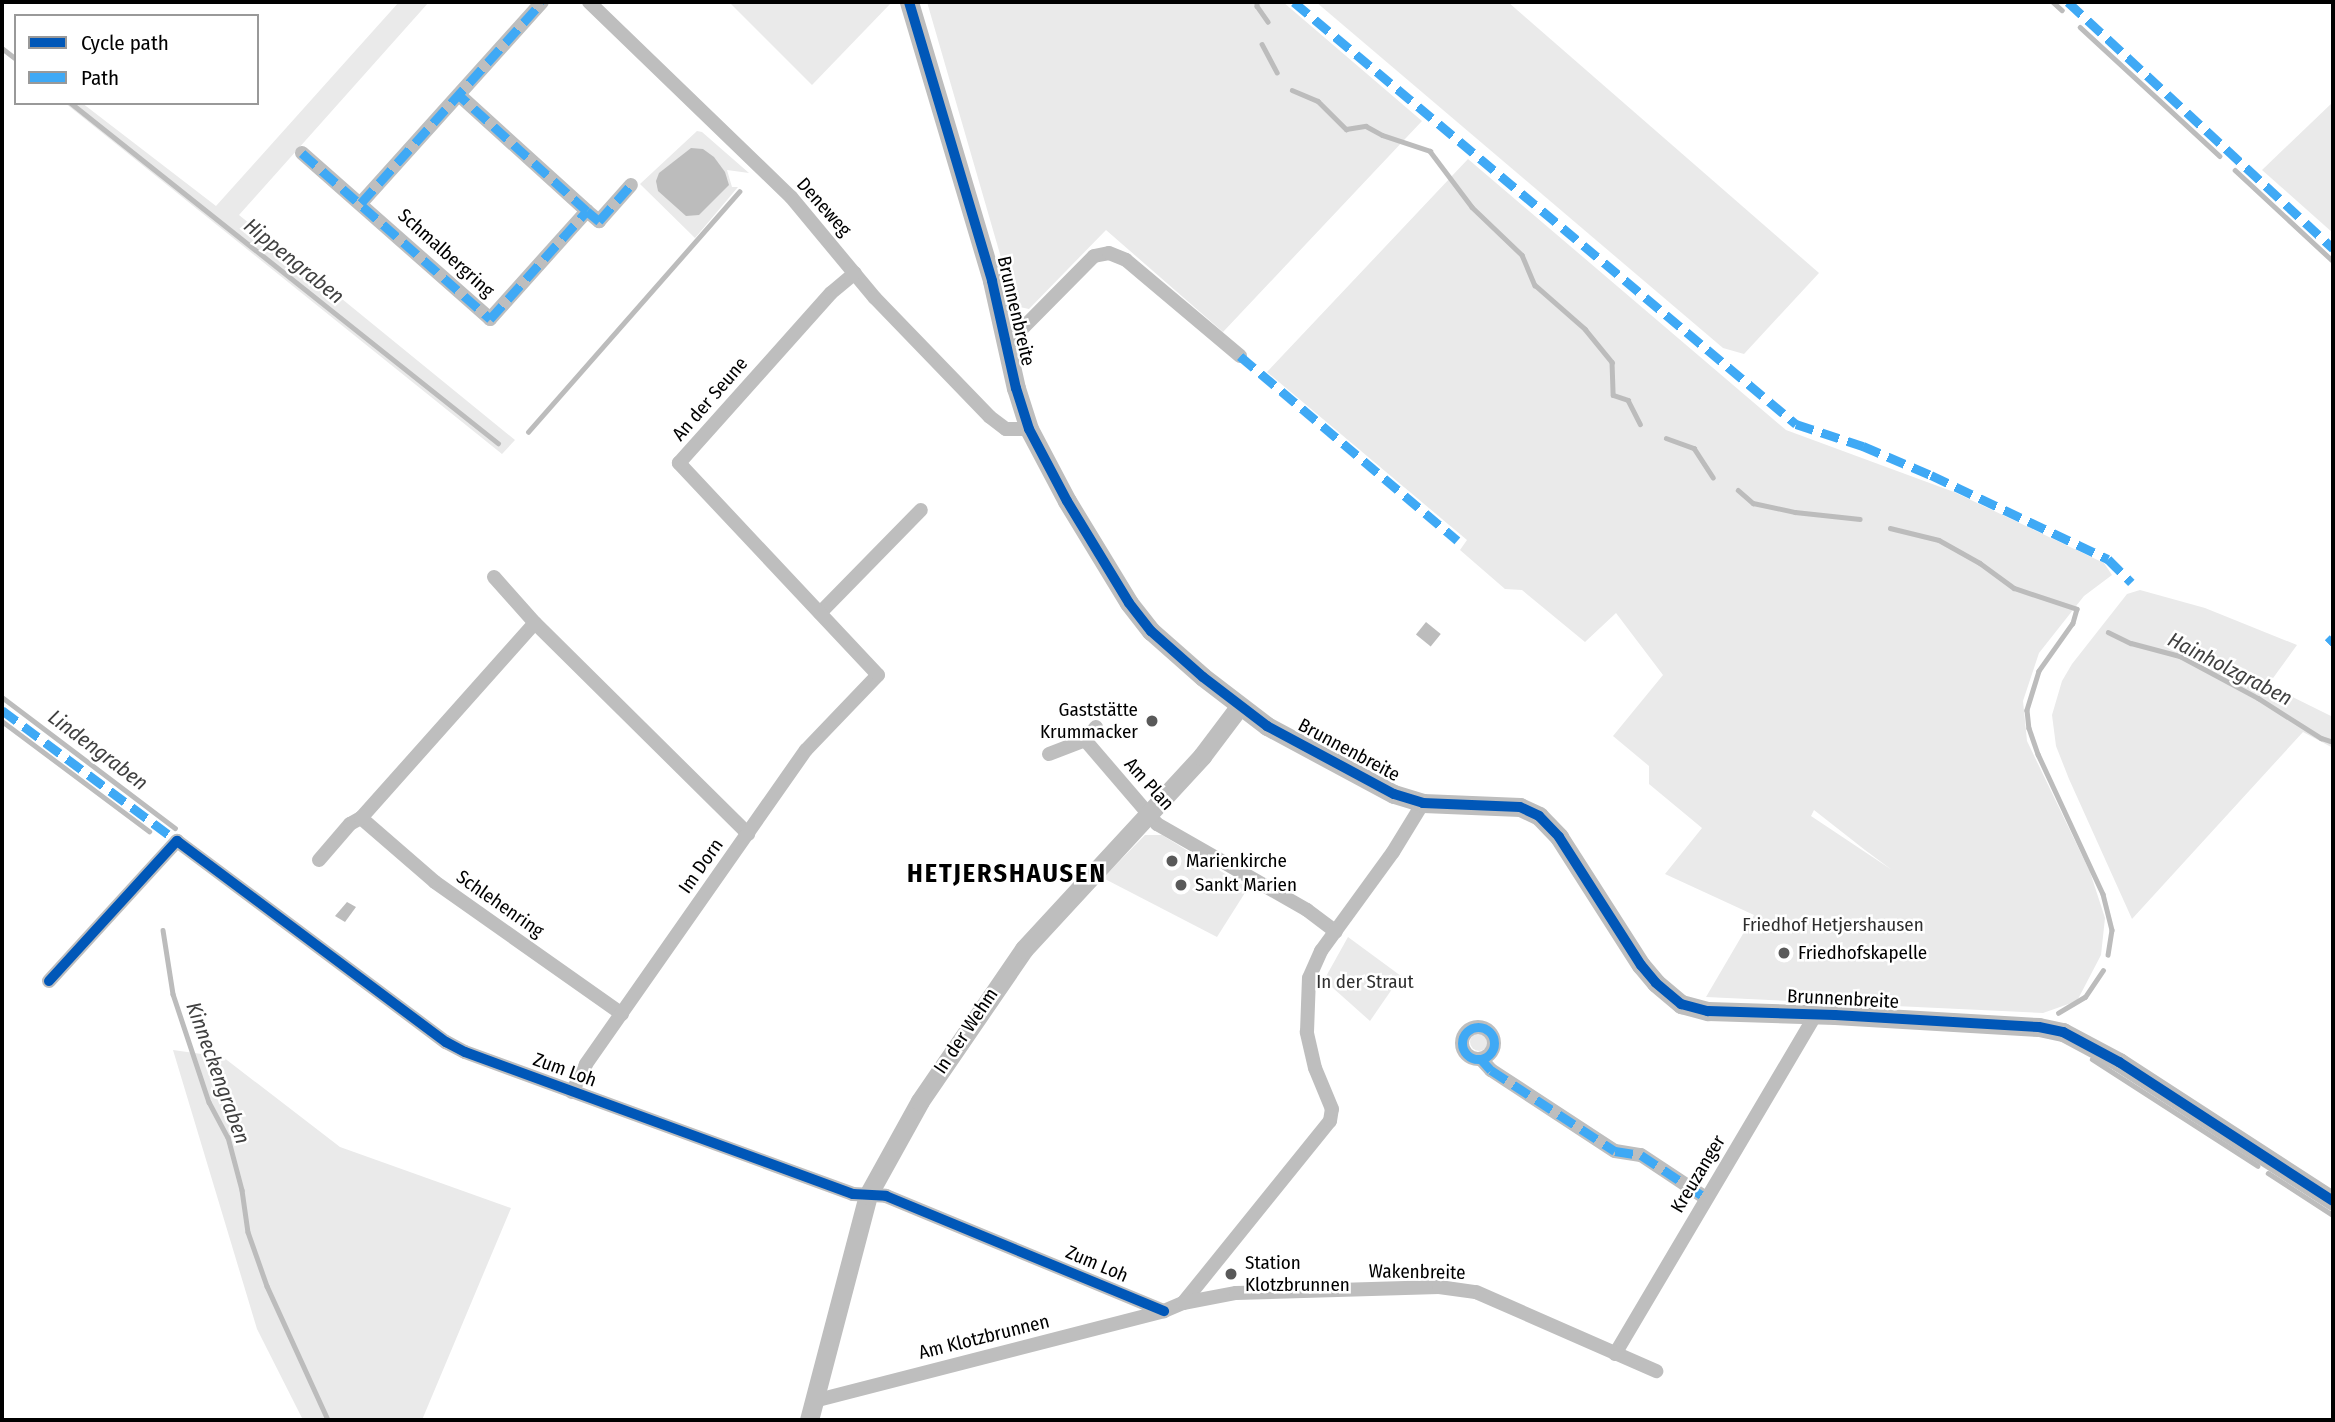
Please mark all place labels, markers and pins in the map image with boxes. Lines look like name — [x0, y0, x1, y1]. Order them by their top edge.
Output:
place label: Gaststätte Krummacker — [1040, 699, 1138, 743]
marker: Gaststätte Krummacker — [1144, 713, 1160, 729]
place label: Marienkirche — [1186, 850, 1287, 872]
marker: Marienkirche — [1164, 853, 1180, 869]
place label: Sankt Marien — [1195, 874, 1297, 896]
marker: Sankt Marien — [1173, 877, 1189, 893]
place label: Friedhofskapelle — [1798, 942, 1927, 964]
marker: Friedhofskapelle — [1776, 945, 1792, 961]
place label: Station Klotzbrunnen — [1245, 1252, 1350, 1296]
marker: Station Klotzbrunnen — [1223, 1266, 1239, 1282]

